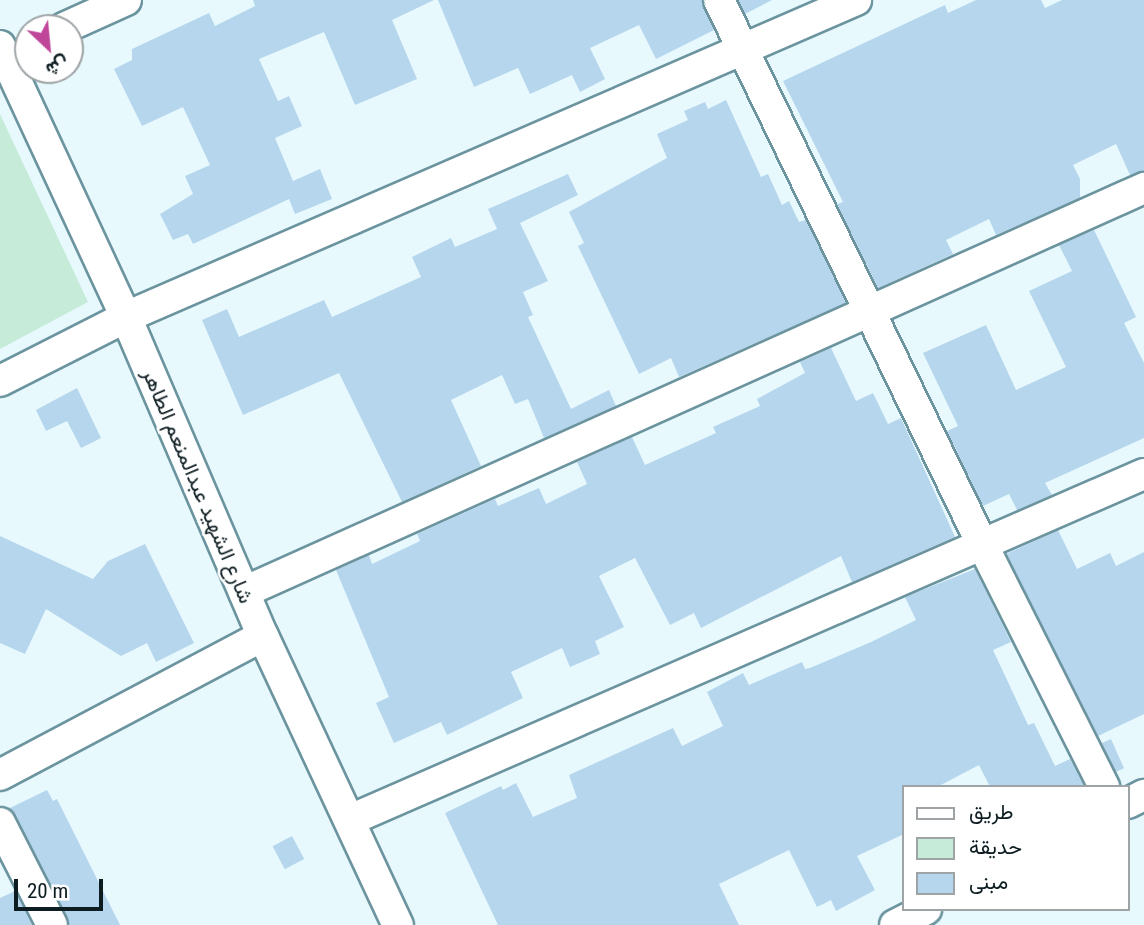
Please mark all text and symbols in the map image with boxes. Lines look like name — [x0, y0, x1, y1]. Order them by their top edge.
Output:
north arrow — [14, 14, 84, 84]
text: ش — [42, 51, 73, 82]
street label: شارع الشهيد عبدالمنعم الطاهر — [137, 365, 259, 607]
legend — [902, 785, 1130, 911]
text: طريق — [969, 800, 1014, 824]
text: حديقة — [969, 835, 1022, 859]
scale bar — [18, 866, 107, 910]
text: مبنى — [969, 870, 1008, 894]
text: 20 m — [27, 879, 68, 903]

